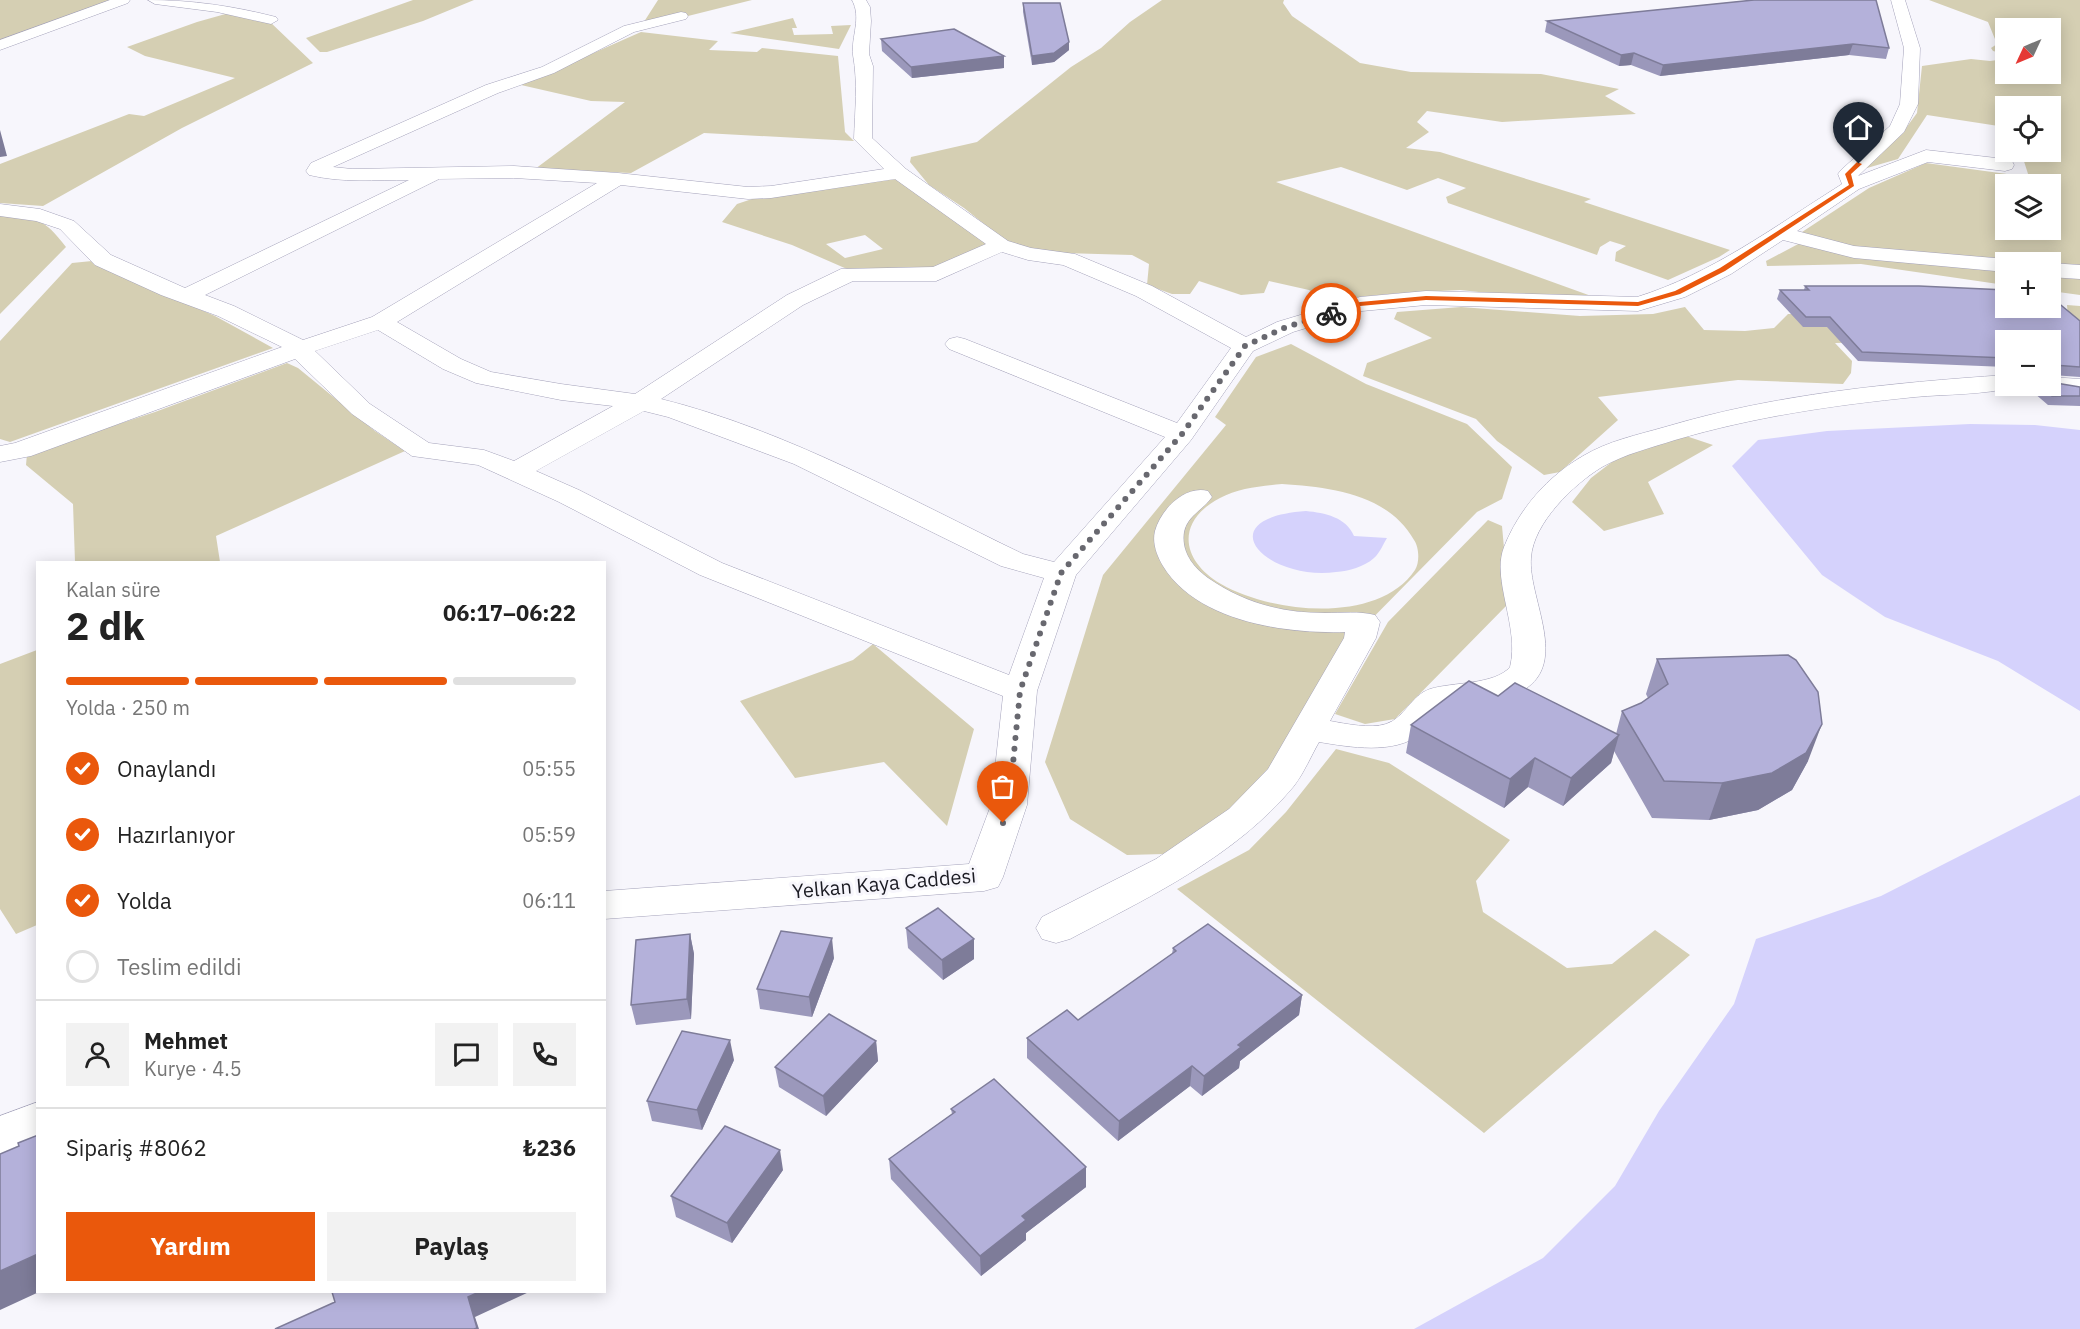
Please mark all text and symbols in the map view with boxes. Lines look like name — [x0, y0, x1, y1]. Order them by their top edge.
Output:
north arrow — [1995, 18, 2061, 84]
map controls — [1995, 18, 2061, 396]
button: locate — [1995, 96, 2061, 162]
pin — [1833, 102, 1884, 164]
icon: home — [1842, 111, 1875, 144]
button: layers — [1995, 174, 2061, 240]
button: + — [1995, 252, 2061, 318]
courier — [1301, 283, 1361, 343]
icon: bike — [1315, 297, 1348, 330]
button: − — [1995, 330, 2061, 396]
text: Kalan süre — [66, 576, 161, 603]
text: 06:17–06:22 — [443, 598, 576, 627]
text: 2 dk — [66, 600, 145, 651]
text: Yolda · 250 m — [66, 694, 190, 721]
icon: check — [66, 752, 99, 785]
text: Onaylandı — [117, 754, 216, 783]
text: 05:55 — [522, 755, 576, 782]
pin — [977, 761, 1028, 823]
icon: bag — [986, 770, 1019, 803]
icon: check — [66, 818, 99, 851]
text: Hazırlanıyor — [117, 820, 235, 849]
text: 05:59 — [522, 821, 576, 848]
street label: Yelkan Kaya Caddesi — [791, 862, 977, 904]
icon: check — [66, 884, 99, 917]
text: Yolda — [117, 886, 172, 915]
text: 06:11 — [522, 887, 576, 914]
text: Teslim edildi — [117, 952, 241, 981]
button: person — [66, 1023, 129, 1086]
button: chat — [435, 1023, 498, 1086]
button: phone — [513, 1023, 576, 1086]
text: Mehmet — [144, 1026, 228, 1055]
text: Kurye · 4.5 — [144, 1055, 242, 1082]
text: Sipariş #8062 — [66, 1133, 207, 1162]
text: ₺236 — [523, 1133, 576, 1162]
button: Yardım — [66, 1212, 315, 1281]
button: Paylaş — [327, 1212, 576, 1281]

